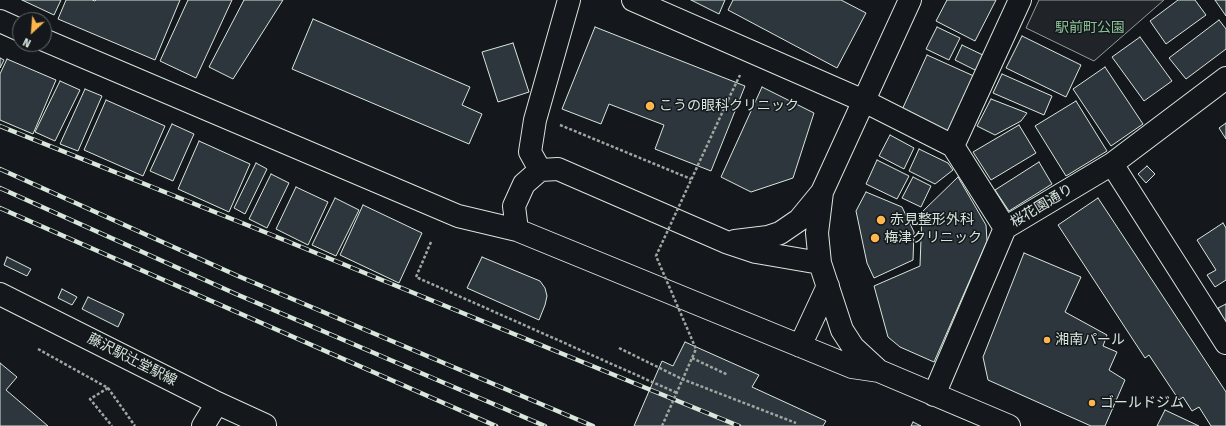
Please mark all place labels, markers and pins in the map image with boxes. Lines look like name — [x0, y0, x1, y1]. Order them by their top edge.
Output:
place label: こうの眼科クリニック — [659, 98, 799, 114]
marker: こうの眼科クリニック — [644, 100, 656, 112]
place label: 赤見整形外科 — [890, 212, 974, 228]
marker: 赤見整形外科 — [875, 214, 887, 226]
place label: 梅津クリニック — [884, 230, 982, 246]
marker: 梅津クリニック — [869, 232, 881, 244]
place label: 湘南パール — [1055, 332, 1125, 348]
marker: 湘南パール — [1042, 335, 1052, 345]
place label: ゴールドジム — [1100, 395, 1184, 411]
marker: ゴールドジム — [1087, 398, 1097, 408]

